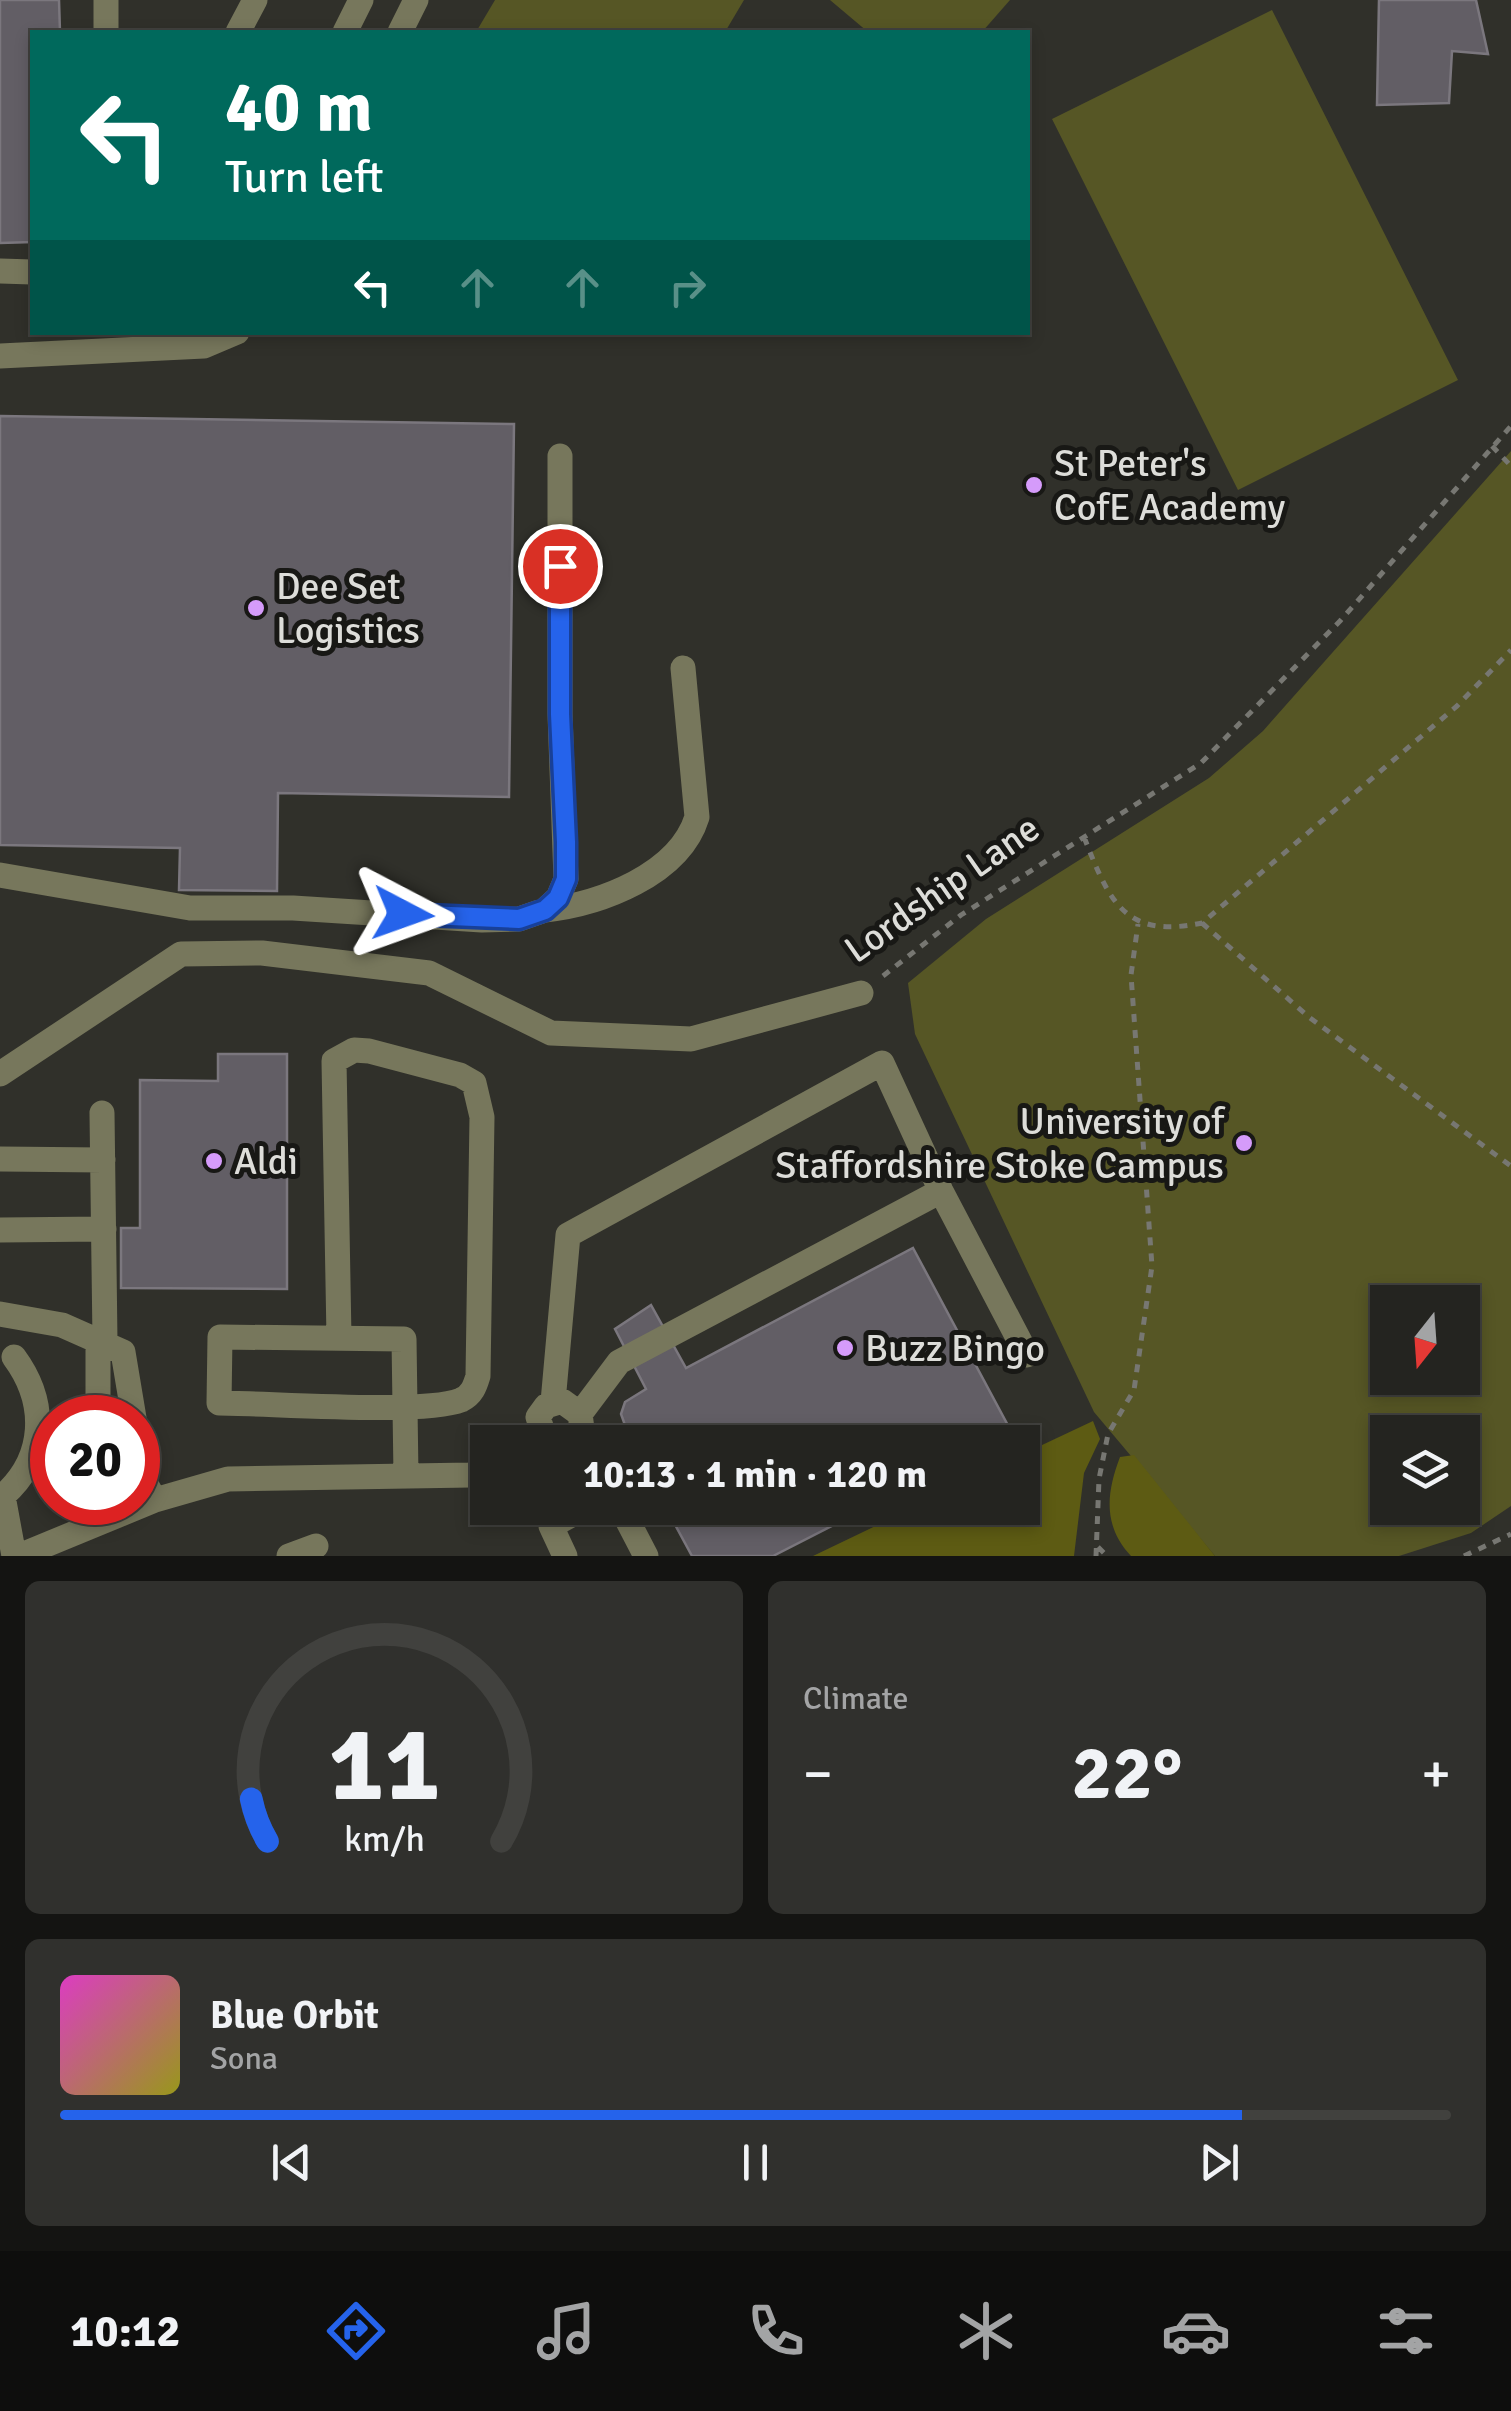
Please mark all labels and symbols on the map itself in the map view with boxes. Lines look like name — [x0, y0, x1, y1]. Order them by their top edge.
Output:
place label: St Peter's CofE Academy — [1054, 440, 1286, 531]
marker: St Peter's CofE Academy — [1023, 474, 1045, 496]
pin — [518, 524, 603, 609]
place label: Dee Set Logistics — [276, 563, 420, 654]
marker: Dee Set Logistics — [245, 597, 267, 619]
street label: Lordship Lane — [836, 805, 1048, 973]
position arrow — [351, 862, 455, 966]
place label: University of Staffordshire Stoke Campus — [775, 1098, 1226, 1189]
marker: University of Staffordshire Stoke Campus — [1233, 1132, 1255, 1154]
place label: Aldi — [234, 1138, 298, 1185]
marker: Aldi — [203, 1150, 225, 1172]
north arrow — [1370, 1285, 1480, 1395]
place label: Buzz Bingo — [865, 1325, 1045, 1372]
marker: Buzz Bingo — [834, 1337, 856, 1359]
speed limit sign: 20 — [30, 1395, 160, 1525]

